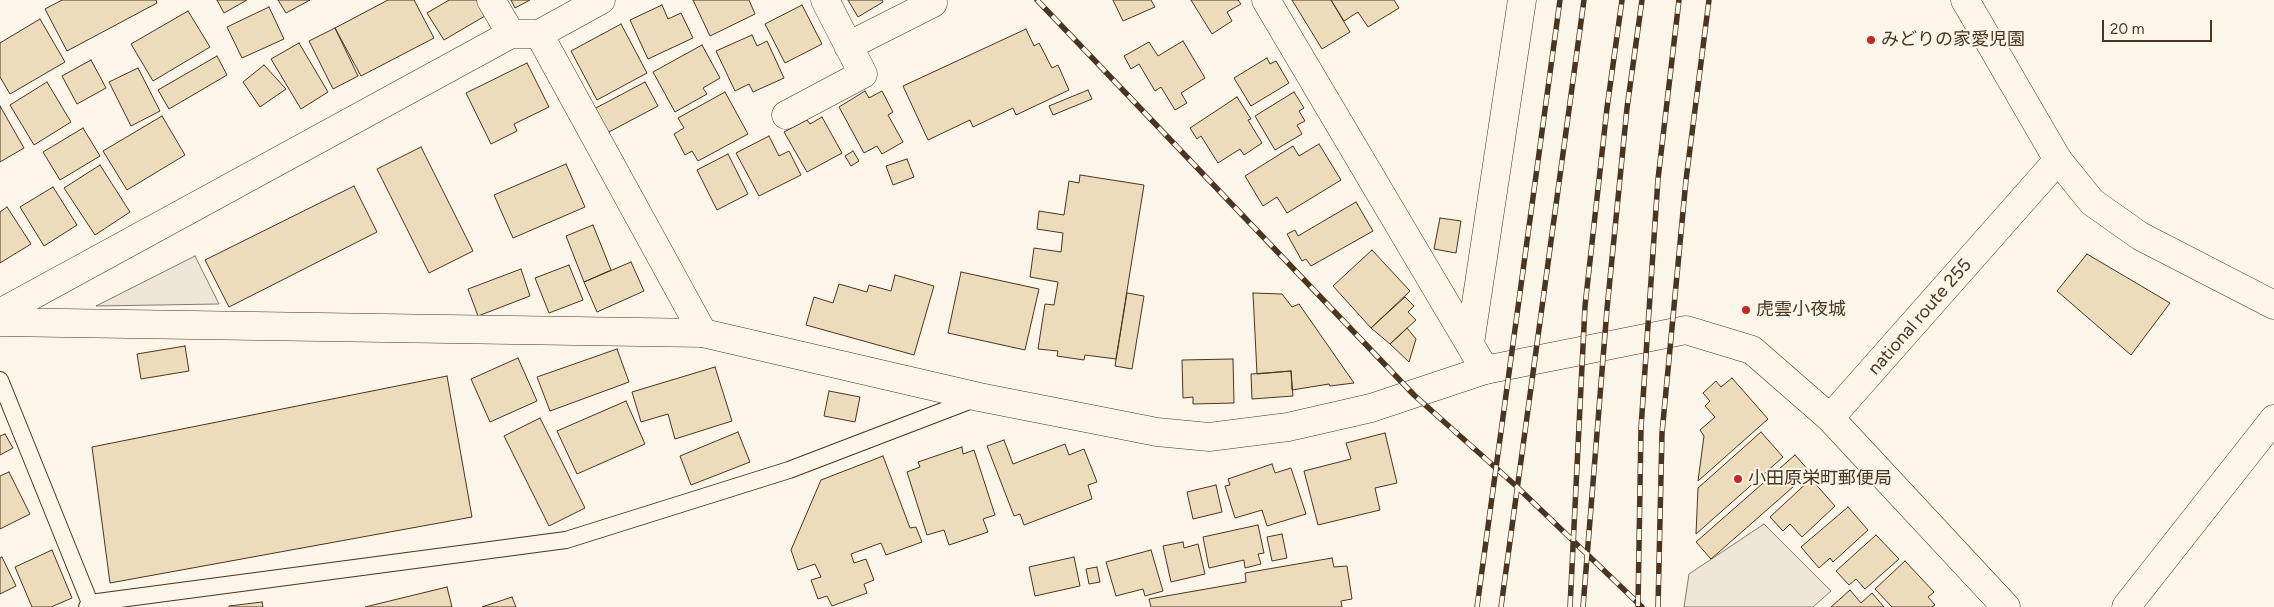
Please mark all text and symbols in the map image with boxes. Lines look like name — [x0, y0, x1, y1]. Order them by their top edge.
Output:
scale bar — [2104, 10, 2214, 42]
text: 20 m — [2110, 20, 2144, 38]
place label: みどりの家愛児園 — [1881, 29, 2025, 51]
marker: みどりの家愛児園 — [1865, 34, 1877, 46]
street label: national route 255 — [1864, 255, 1976, 379]
place label: 虎雲小夜城 — [1756, 299, 1846, 321]
marker: 虎雲小夜城 — [1740, 304, 1752, 316]
place label: 小田原栄町郵便局 — [1748, 468, 1892, 490]
marker: 小田原栄町郵便局 — [1732, 473, 1744, 485]

